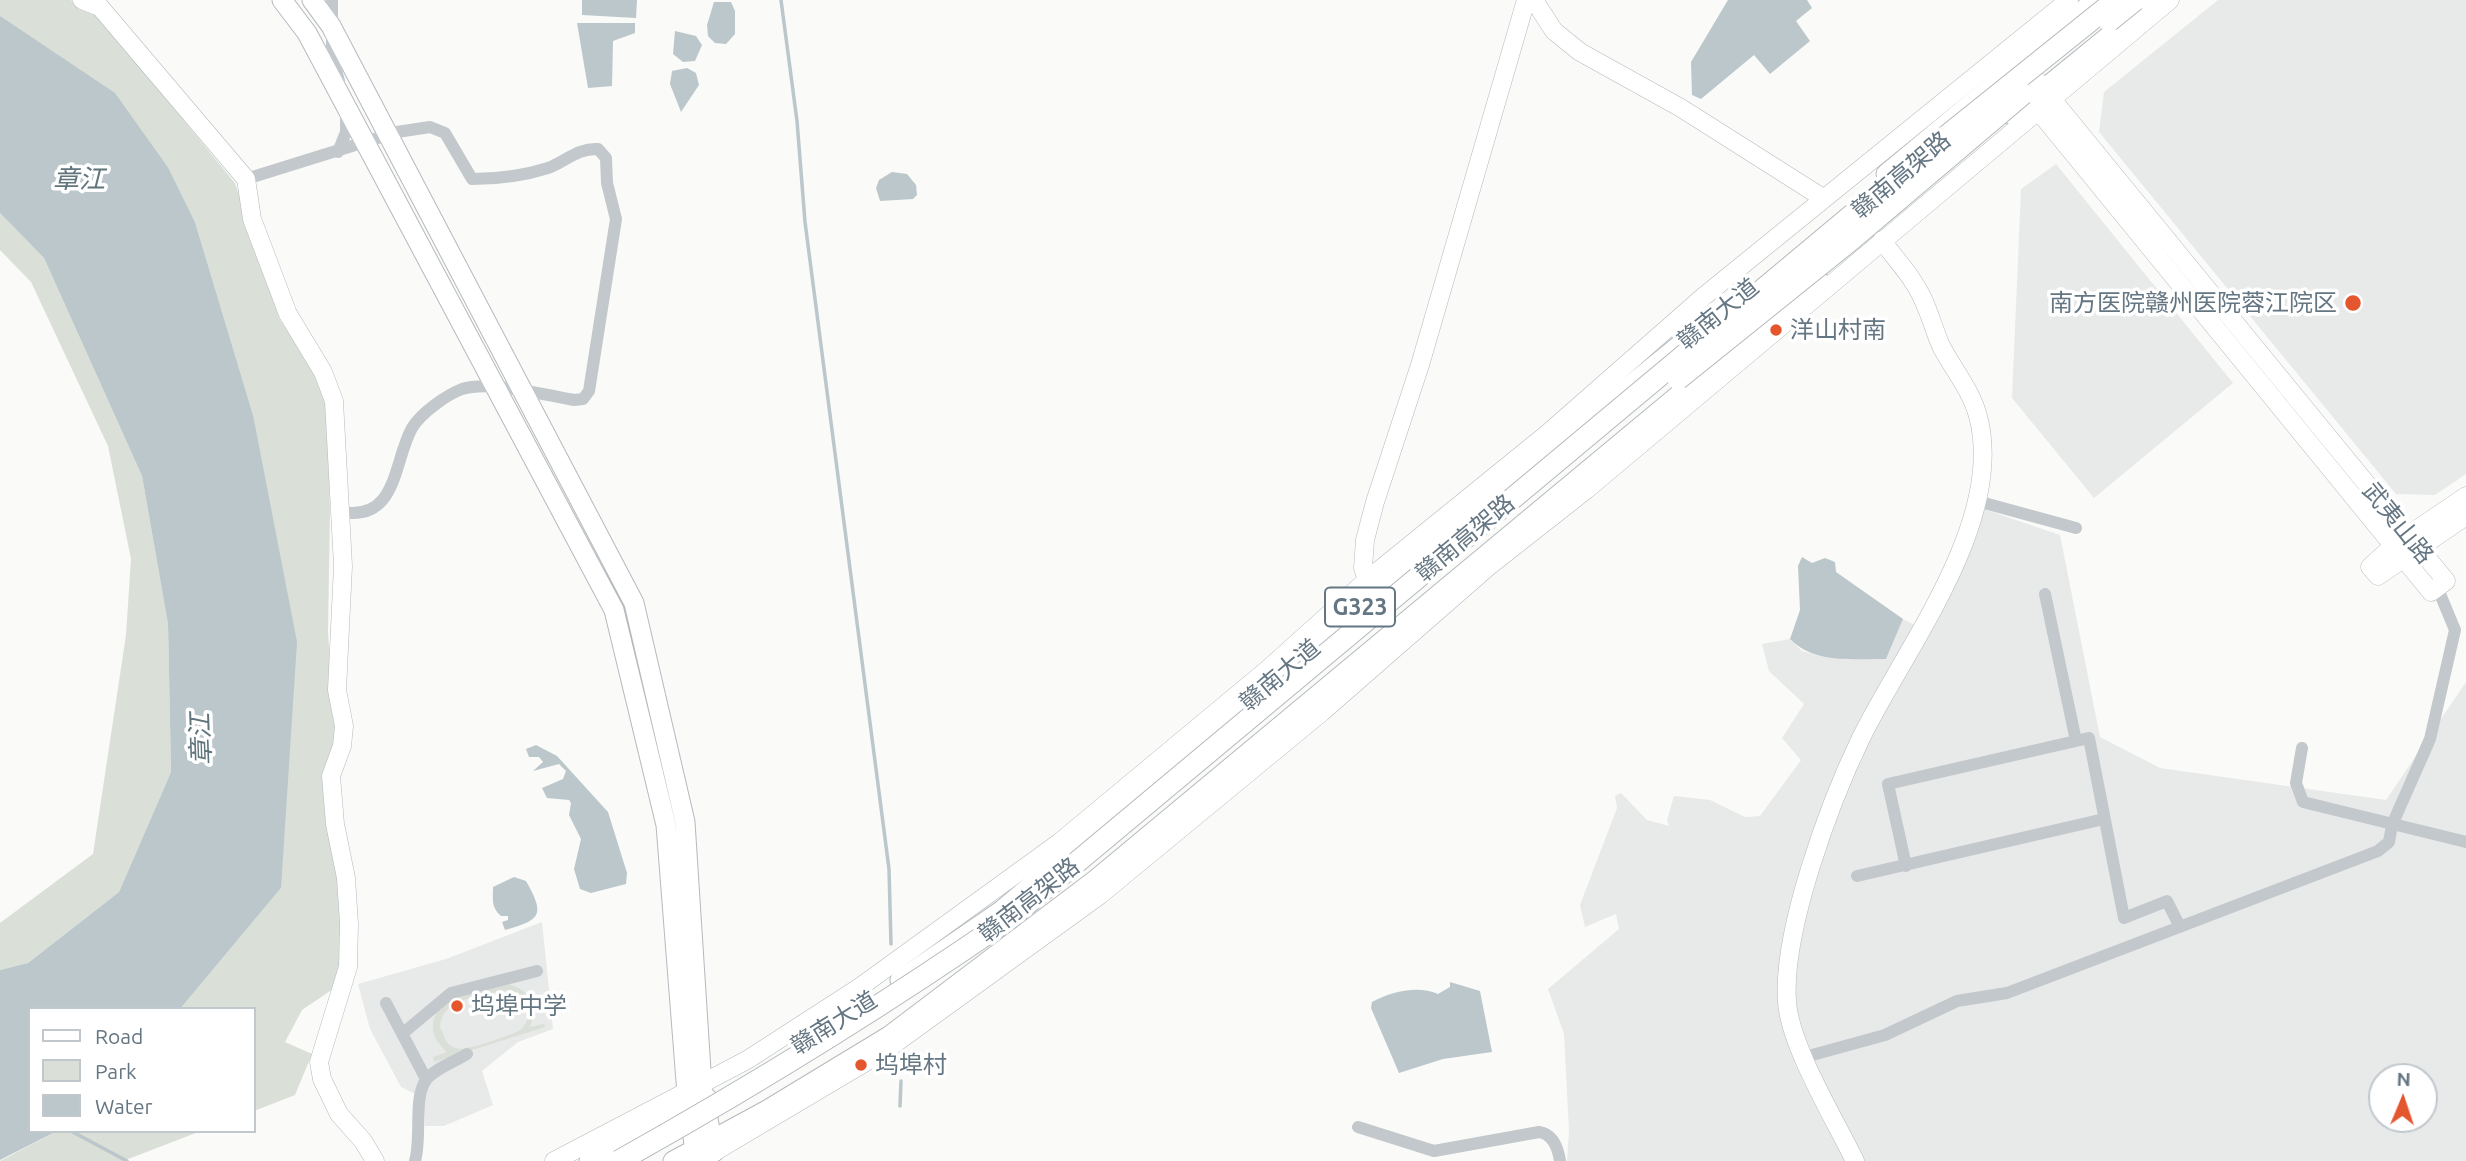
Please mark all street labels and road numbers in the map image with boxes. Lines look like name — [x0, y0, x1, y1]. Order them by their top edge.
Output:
street label: 赣南高架路 — [1846, 125, 1956, 225]
street label: 赣南大道 — [1672, 273, 1764, 355]
street label: 武夷山路 — [2357, 477, 2439, 569]
street label: 赣南高架路 — [1410, 488, 1520, 588]
road number: G323 — [1325, 587, 1395, 626]
street label: 赣南大道 — [1234, 633, 1326, 717]
street label: 赣南高架路 — [973, 852, 1085, 948]
street label: 赣南大道 — [786, 985, 882, 1061]

